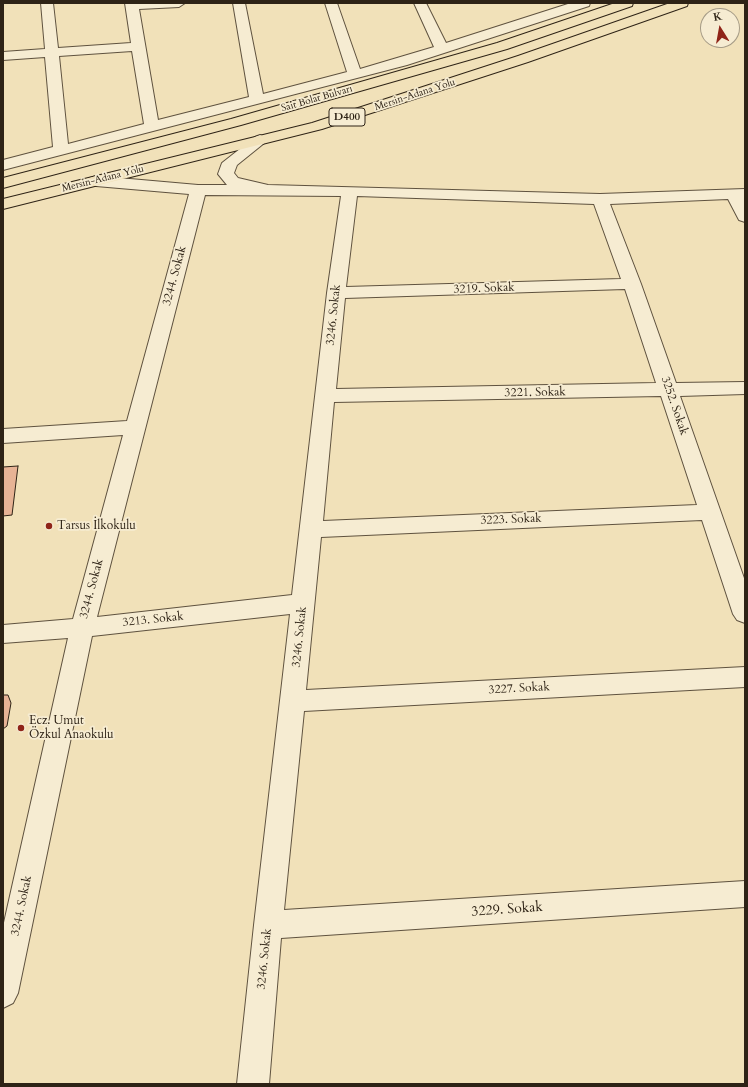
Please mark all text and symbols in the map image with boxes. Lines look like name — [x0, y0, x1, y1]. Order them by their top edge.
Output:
north arrow — [700, 8, 740, 48]
text: K — [712, 8, 724, 25]
street label: Mersin-Adana Yolu — [373, 76, 457, 114]
street label: Sait Bolat Bulvarı — [280, 83, 354, 115]
road number: D400 — [329, 108, 365, 126]
street label: Mersin-Adana Yolu — [61, 163, 145, 195]
street label: 3244. Sokak — [160, 244, 190, 308]
street label: 3219. Sokak — [453, 281, 515, 297]
street label: 3246. Sokak — [324, 284, 344, 346]
street label: 3252. Sokak — [657, 375, 691, 437]
street label: 3221. Sokak — [504, 385, 566, 401]
street label: 3223. Sokak — [480, 512, 542, 528]
place label: Tarsus İlkokulu — [57, 519, 136, 533]
marker: Tarsus İlkokulu — [44, 521, 54, 531]
street label: 3244. Sokak — [77, 557, 107, 621]
street label: 3246. Sokak — [290, 606, 310, 668]
street label: 3213. Sokak — [122, 610, 184, 630]
street label: 3227. Sokak — [488, 680, 550, 698]
place label: Ecz. Umut Özkul Anaokulu — [29, 714, 114, 742]
marker: Ecz. Umut Özkul Anaokulu — [16, 723, 26, 733]
street label: 3244. Sokak — [9, 874, 35, 938]
street label: 3229. Sokak — [471, 899, 543, 921]
street label: 3246. Sokak — [255, 928, 275, 990]

